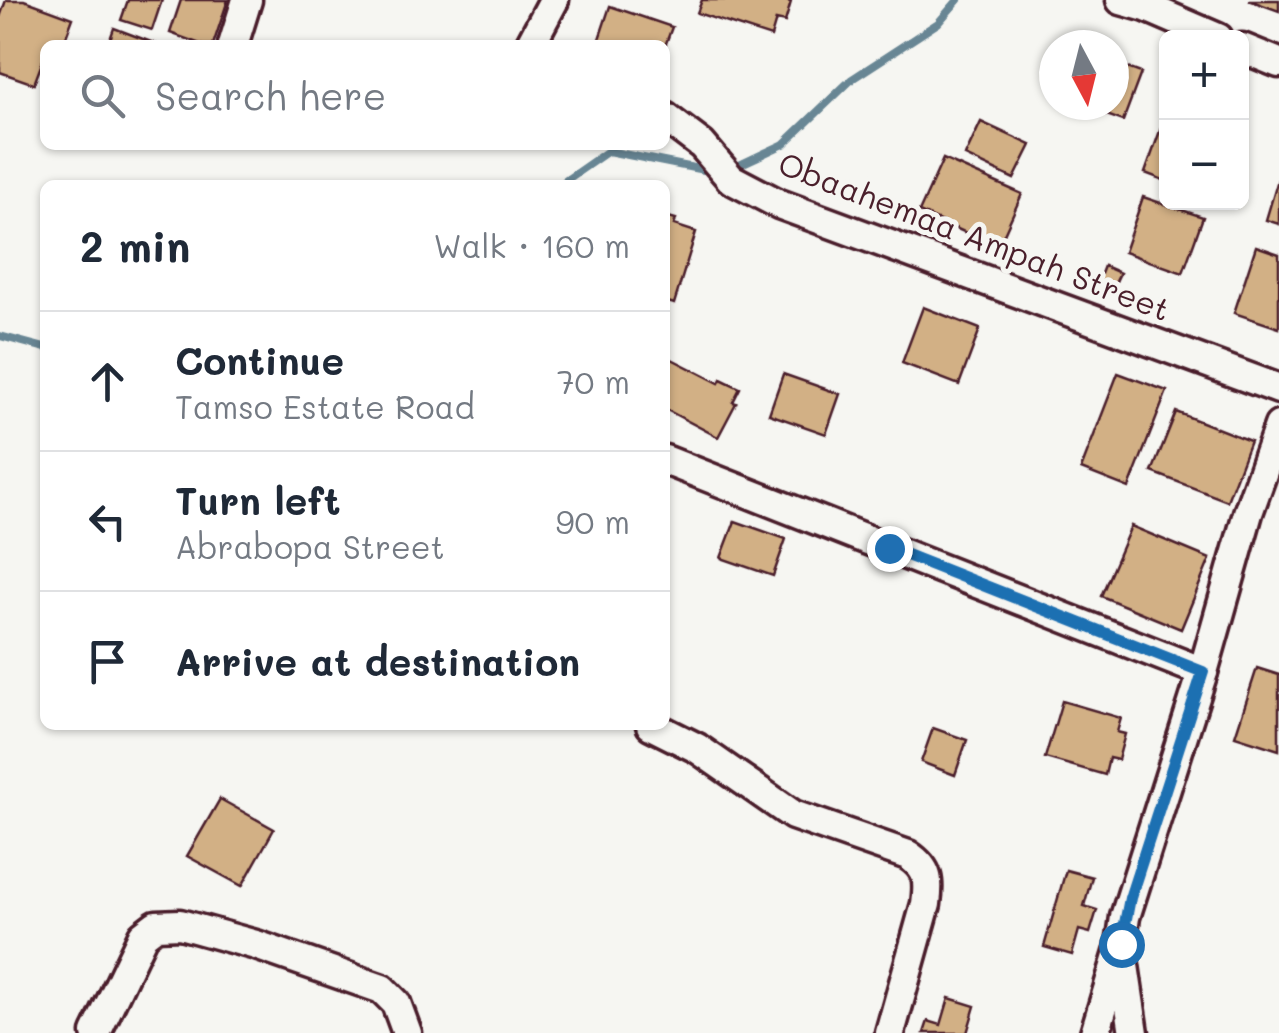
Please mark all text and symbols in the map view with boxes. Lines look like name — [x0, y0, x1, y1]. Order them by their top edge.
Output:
north arrow — [1039, 30, 1129, 120]
map controls — [1159, 30, 1249, 210]
button: + — [1159, 30, 1249, 120]
search box — [40, 40, 670, 150]
icon: search — [75, 68, 130, 123]
text: Search here — [155, 70, 386, 120]
button: − — [1159, 120, 1249, 210]
street label: Obaahemaa Ampah Street — [773, 141, 1177, 329]
text: 2 min — [80, 218, 190, 273]
text: Walk · 160 m — [433, 224, 630, 266]
text: Continue — [175, 335, 344, 385]
icon: ahead — [80, 354, 135, 409]
text: 70 m — [557, 360, 630, 402]
text: Tamso Estate Road — [175, 385, 475, 427]
text: Turn left — [175, 475, 341, 525]
icon: left — [80, 494, 135, 549]
text: 90 m — [556, 500, 630, 542]
text: Abrabopa Street — [175, 525, 445, 567]
route end — [867, 526, 913, 572]
icon: arrive — [80, 634, 135, 689]
text: Arrive at destination — [175, 636, 580, 686]
route start — [1099, 922, 1145, 968]

